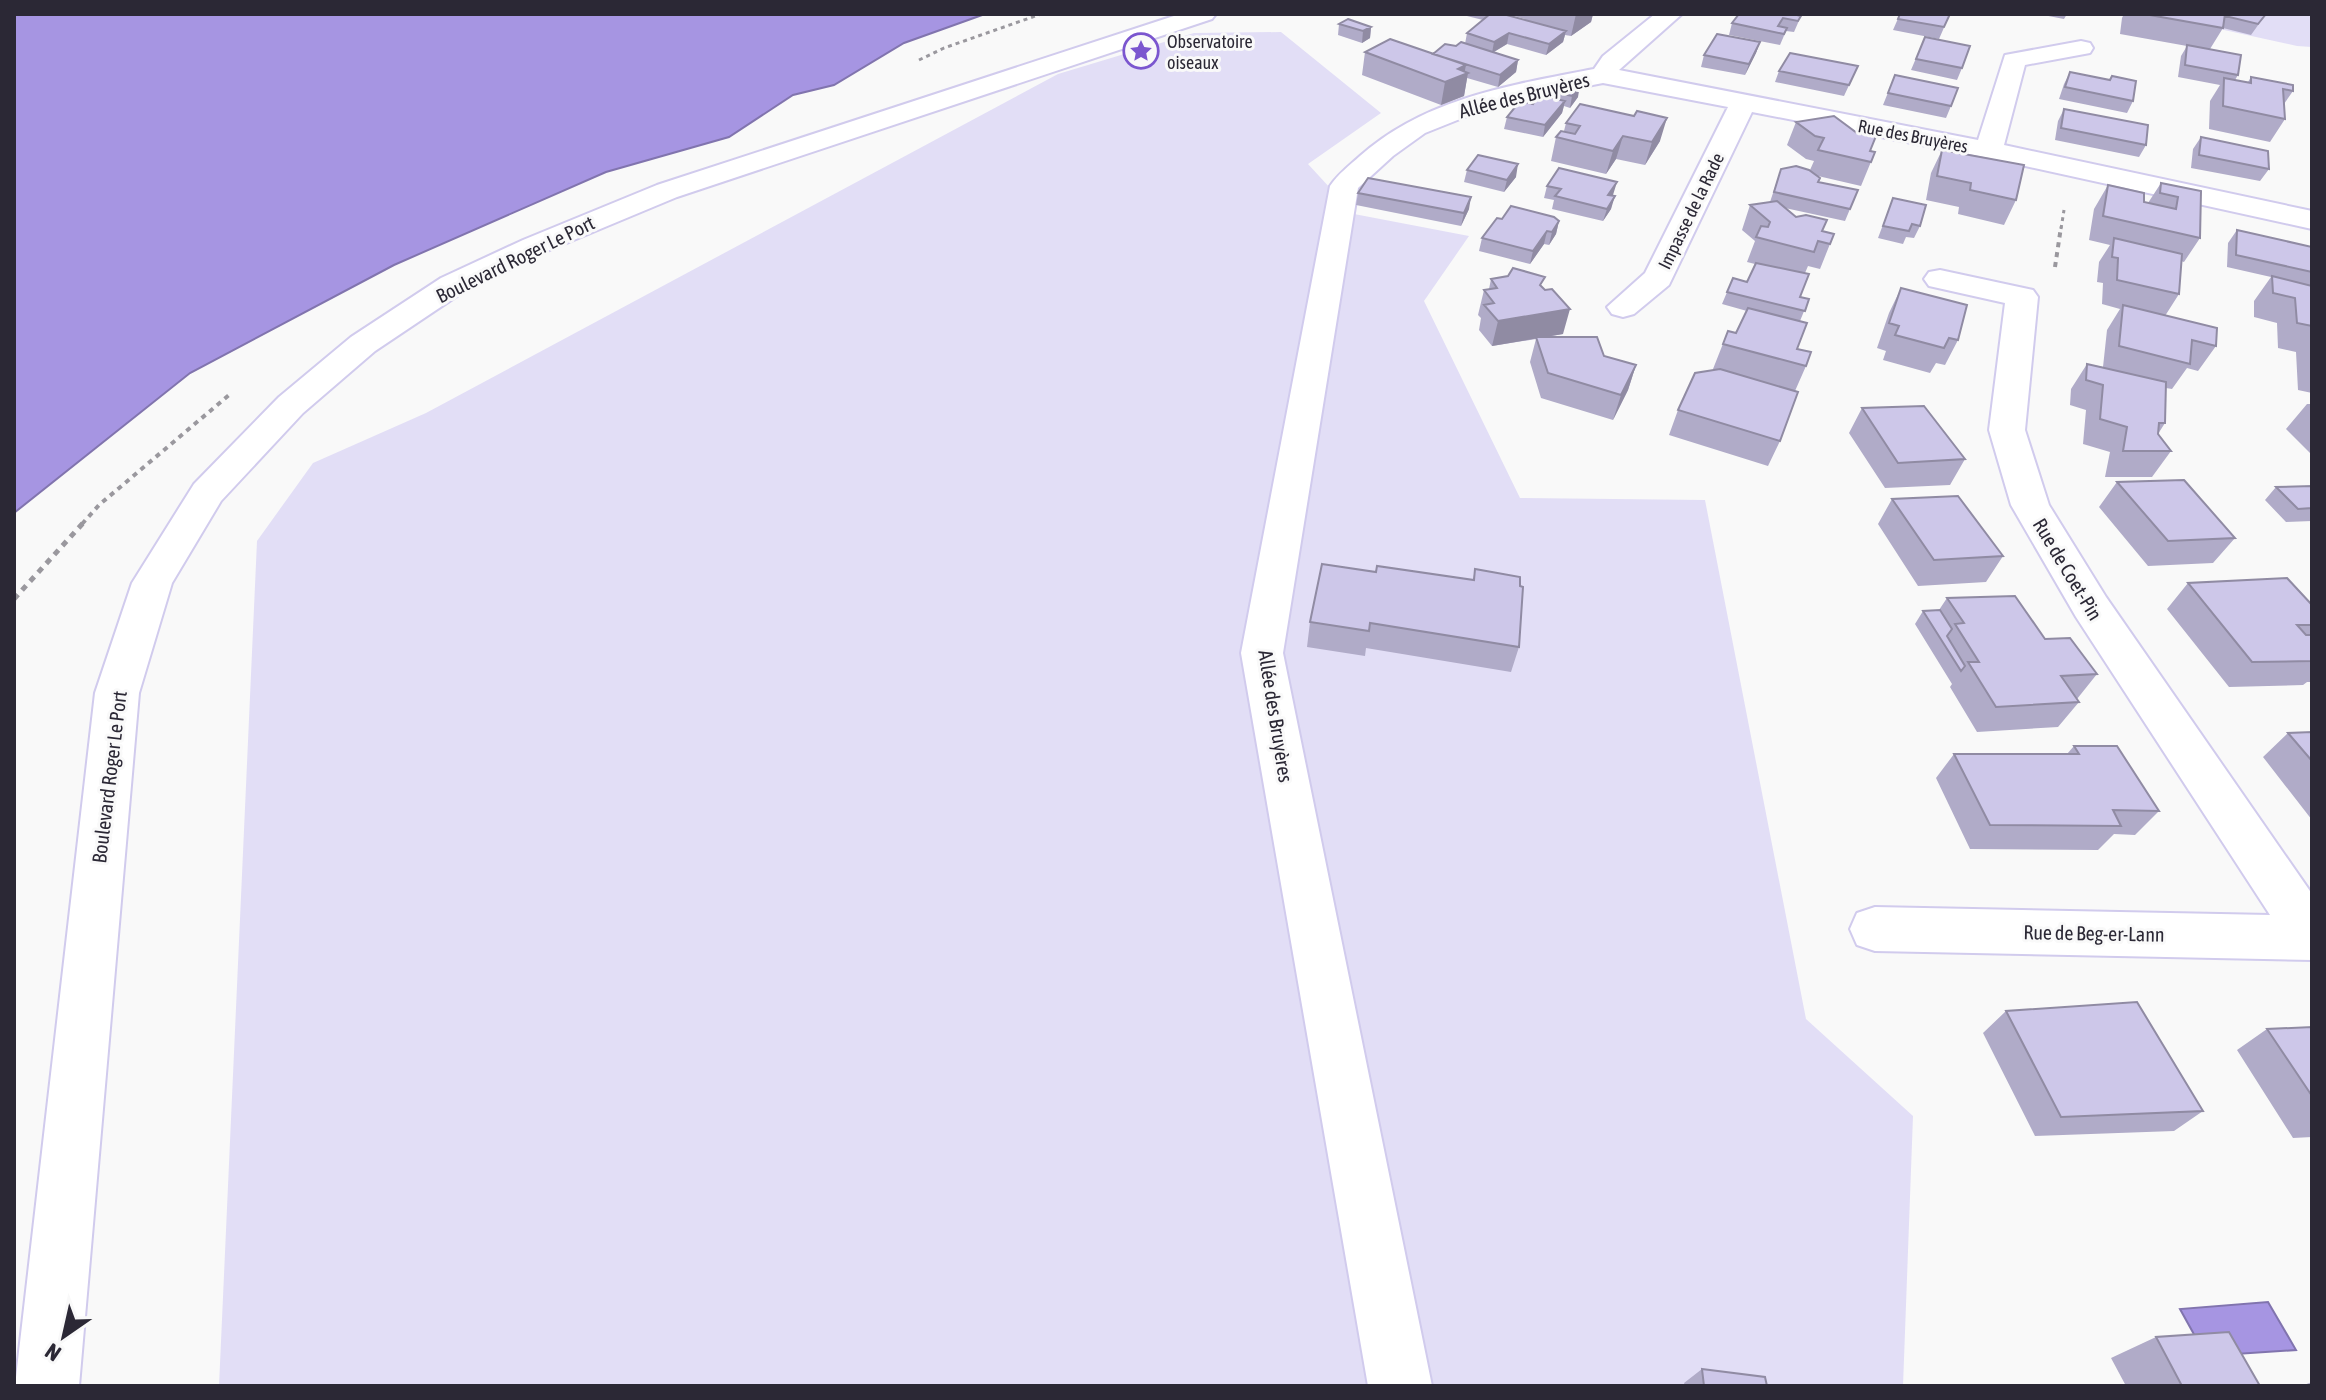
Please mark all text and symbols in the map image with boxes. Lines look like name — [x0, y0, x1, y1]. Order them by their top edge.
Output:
place label: Observatoire oiseaux — [1167, 31, 1253, 73]
place icon: Observatoire oiseaux — [1122, 32, 1160, 70]
street label: Allée des Bruyères — [1456, 68, 1592, 122]
street label: Rue des Bruyères — [1856, 115, 1970, 157]
street label: Impasse de la Rade — [1654, 149, 1728, 273]
street label: Boulevard Roger Le Port — [432, 211, 598, 307]
street label: Rue de Coet-Pin — [2029, 514, 2107, 624]
street label: Allée des Bruyères — [1254, 648, 1298, 784]
street label: Boulevard Roger Le Port — [87, 689, 131, 864]
street label: Rue de Beg-er-Lann — [2023, 920, 2165, 946]
north arrow — [24, 1296, 104, 1376]
text: N — [40, 1338, 65, 1367]

